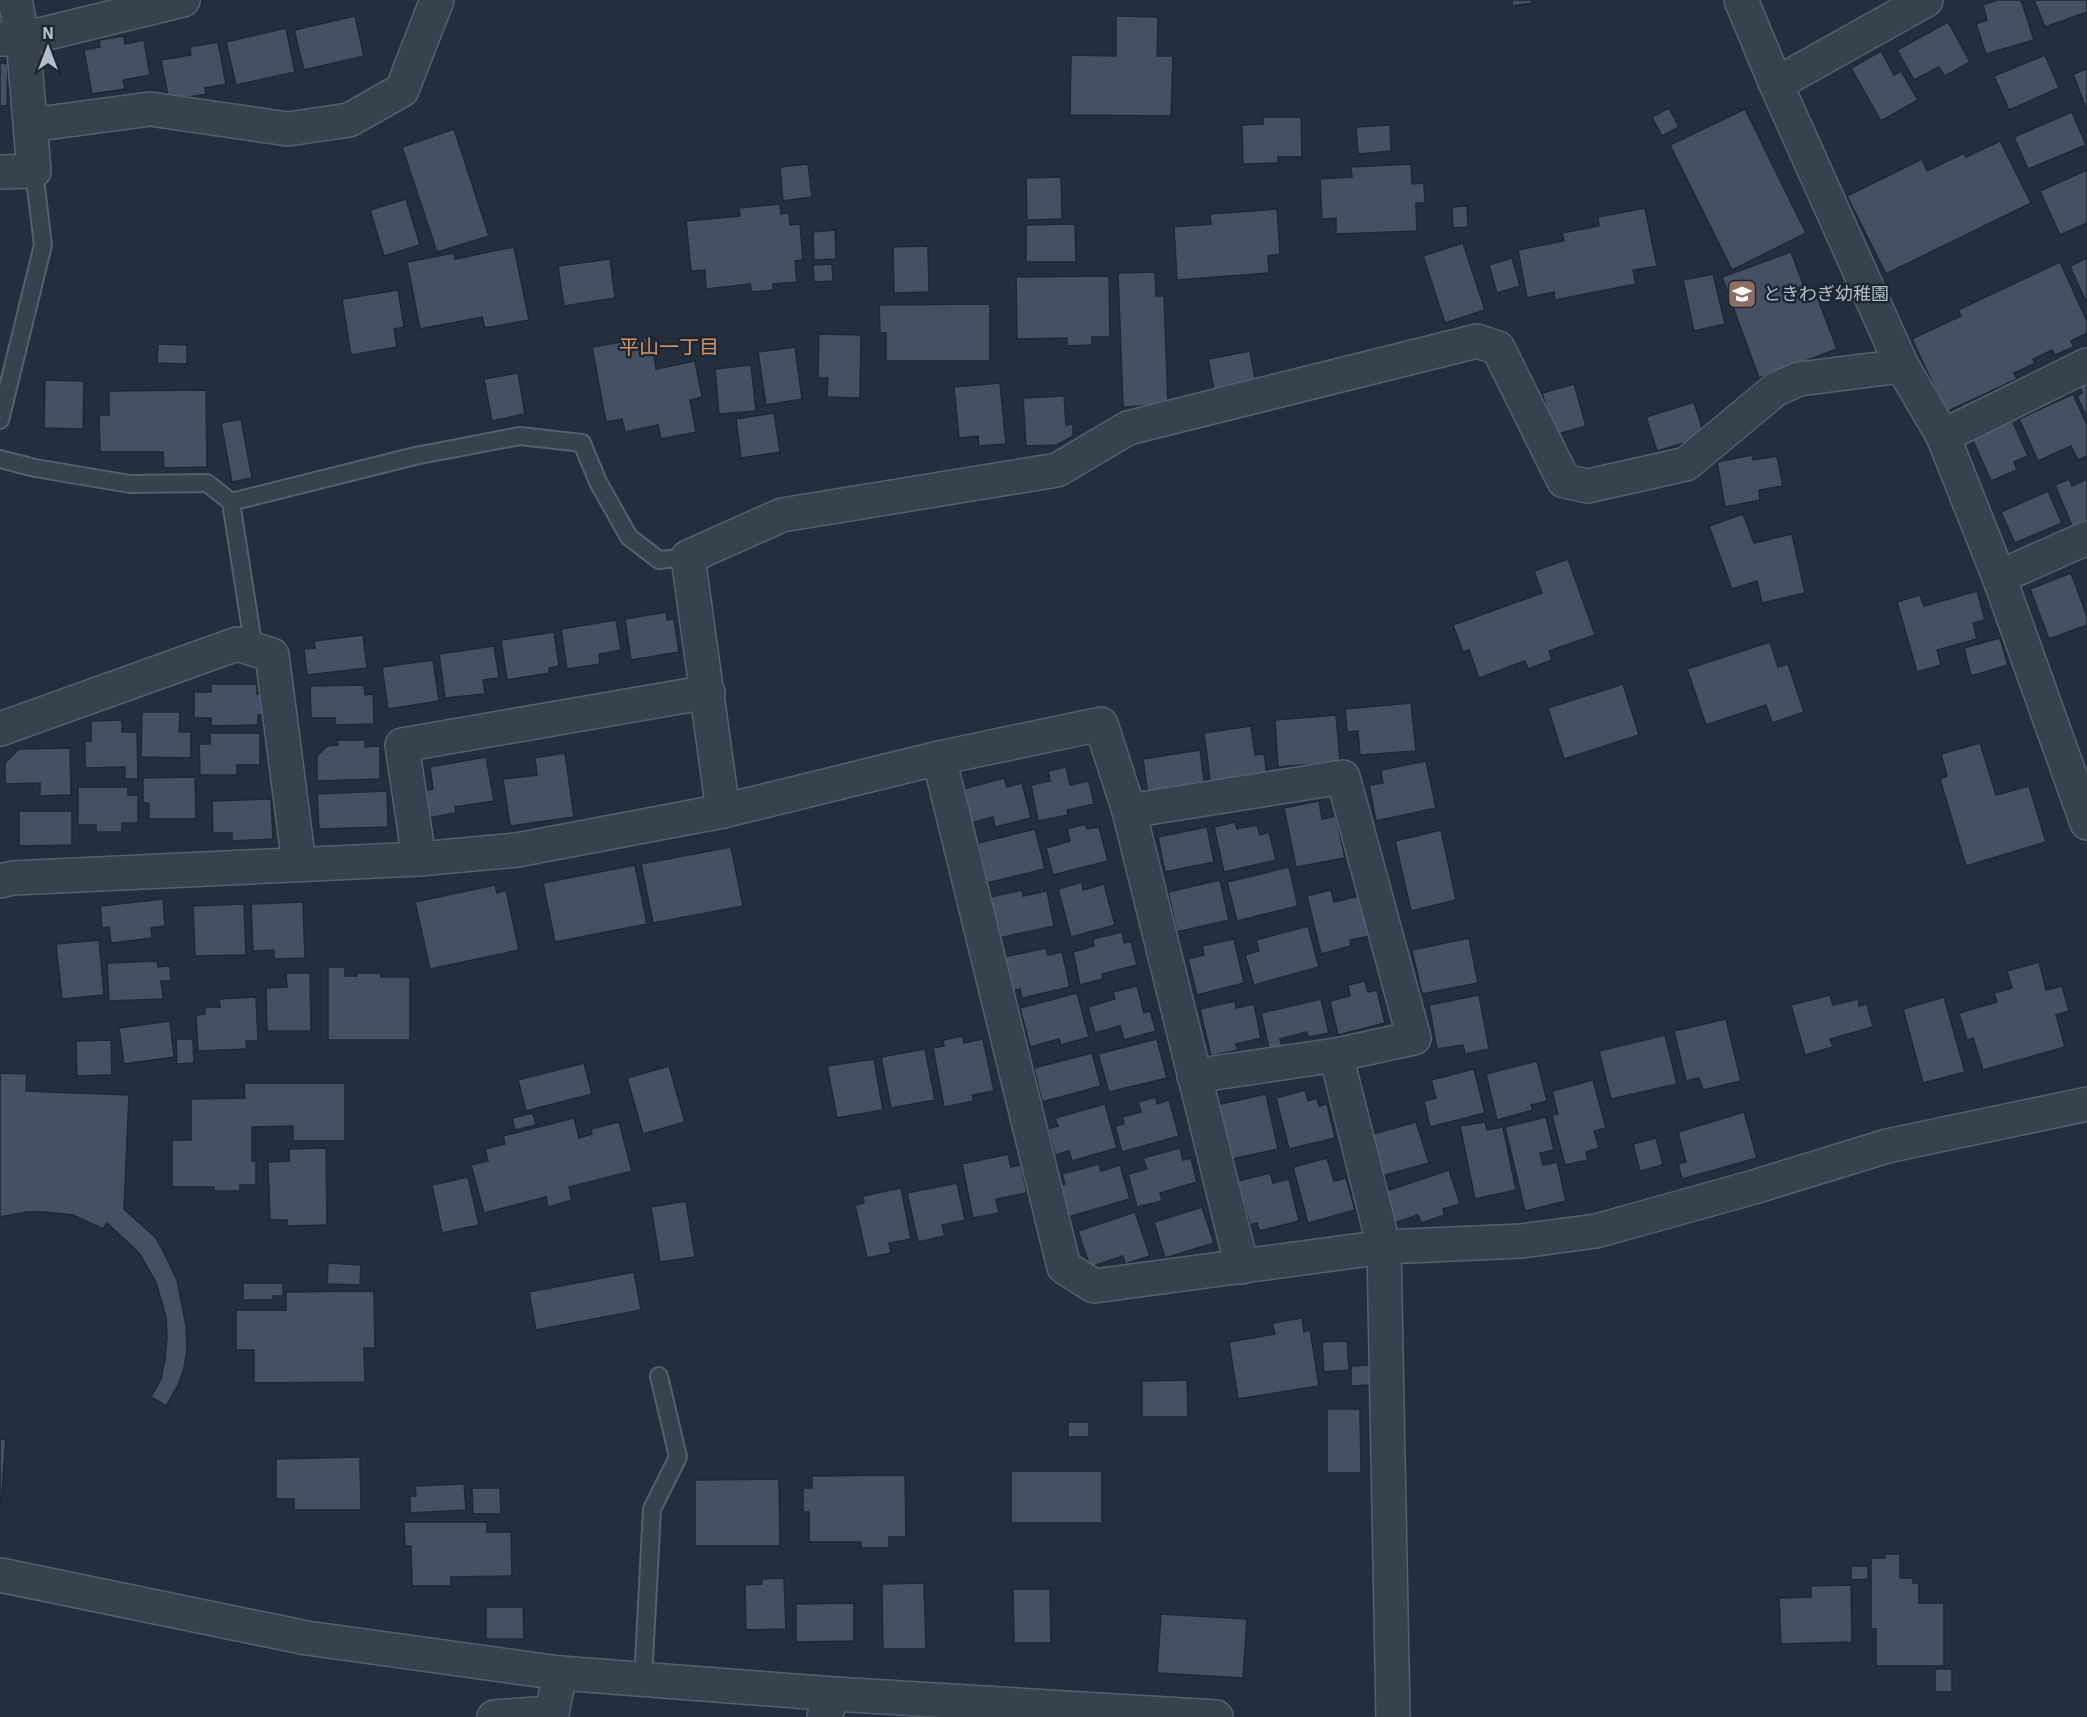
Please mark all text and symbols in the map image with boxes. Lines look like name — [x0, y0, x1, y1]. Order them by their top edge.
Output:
north arrow — [18, 18, 78, 78]
text: N — [42, 23, 54, 43]
school or university icon: ときわぎ幼稚園 — [1726, 278, 1758, 310]
place label: ときわぎ幼稚園 — [1763, 282, 1889, 305]
district label: 平山一丁目 — [619, 333, 719, 360]

